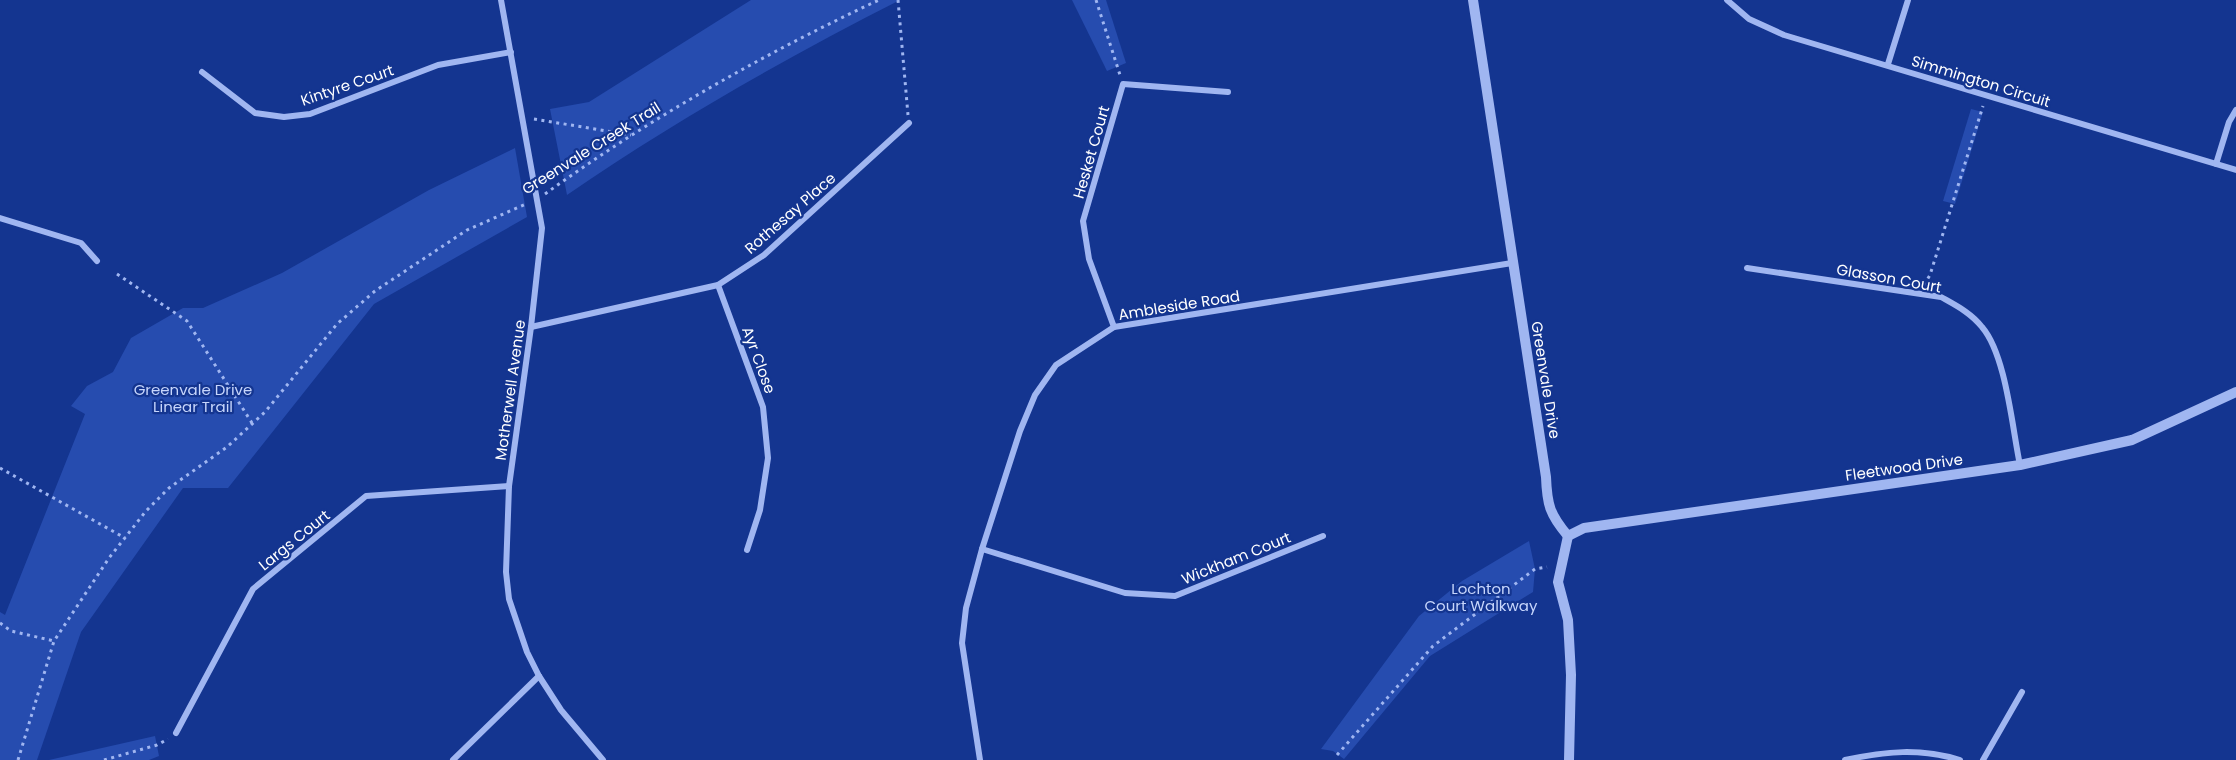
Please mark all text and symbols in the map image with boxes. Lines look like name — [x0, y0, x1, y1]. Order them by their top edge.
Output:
street label: Simmington Circuit — [1909, 50, 2053, 112]
street label: Kintyre Court — [298, 59, 396, 111]
street label: Greenvale Creek Trail — [518, 97, 664, 199]
street label: Hesket Court — [1068, 103, 1114, 201]
street label: Rothesay Place — [740, 168, 840, 258]
street label: Glasson Court — [1835, 258, 1943, 298]
street label: Ambleside Road — [1117, 285, 1241, 325]
street label: Motherwell Avenue — [490, 318, 530, 462]
street label: Greenvale Drive — [1526, 320, 1566, 440]
street label: Ayr Close — [737, 323, 781, 397]
park label: Greenvale Drive Linear Trail — [134, 379, 252, 417]
street label: Fleetwood Drive — [1844, 448, 1964, 486]
street label: Largs Court — [254, 505, 334, 575]
street label: Wickham Court — [1178, 526, 1294, 590]
park label: Lochton Court Walkway — [1425, 578, 1538, 616]

